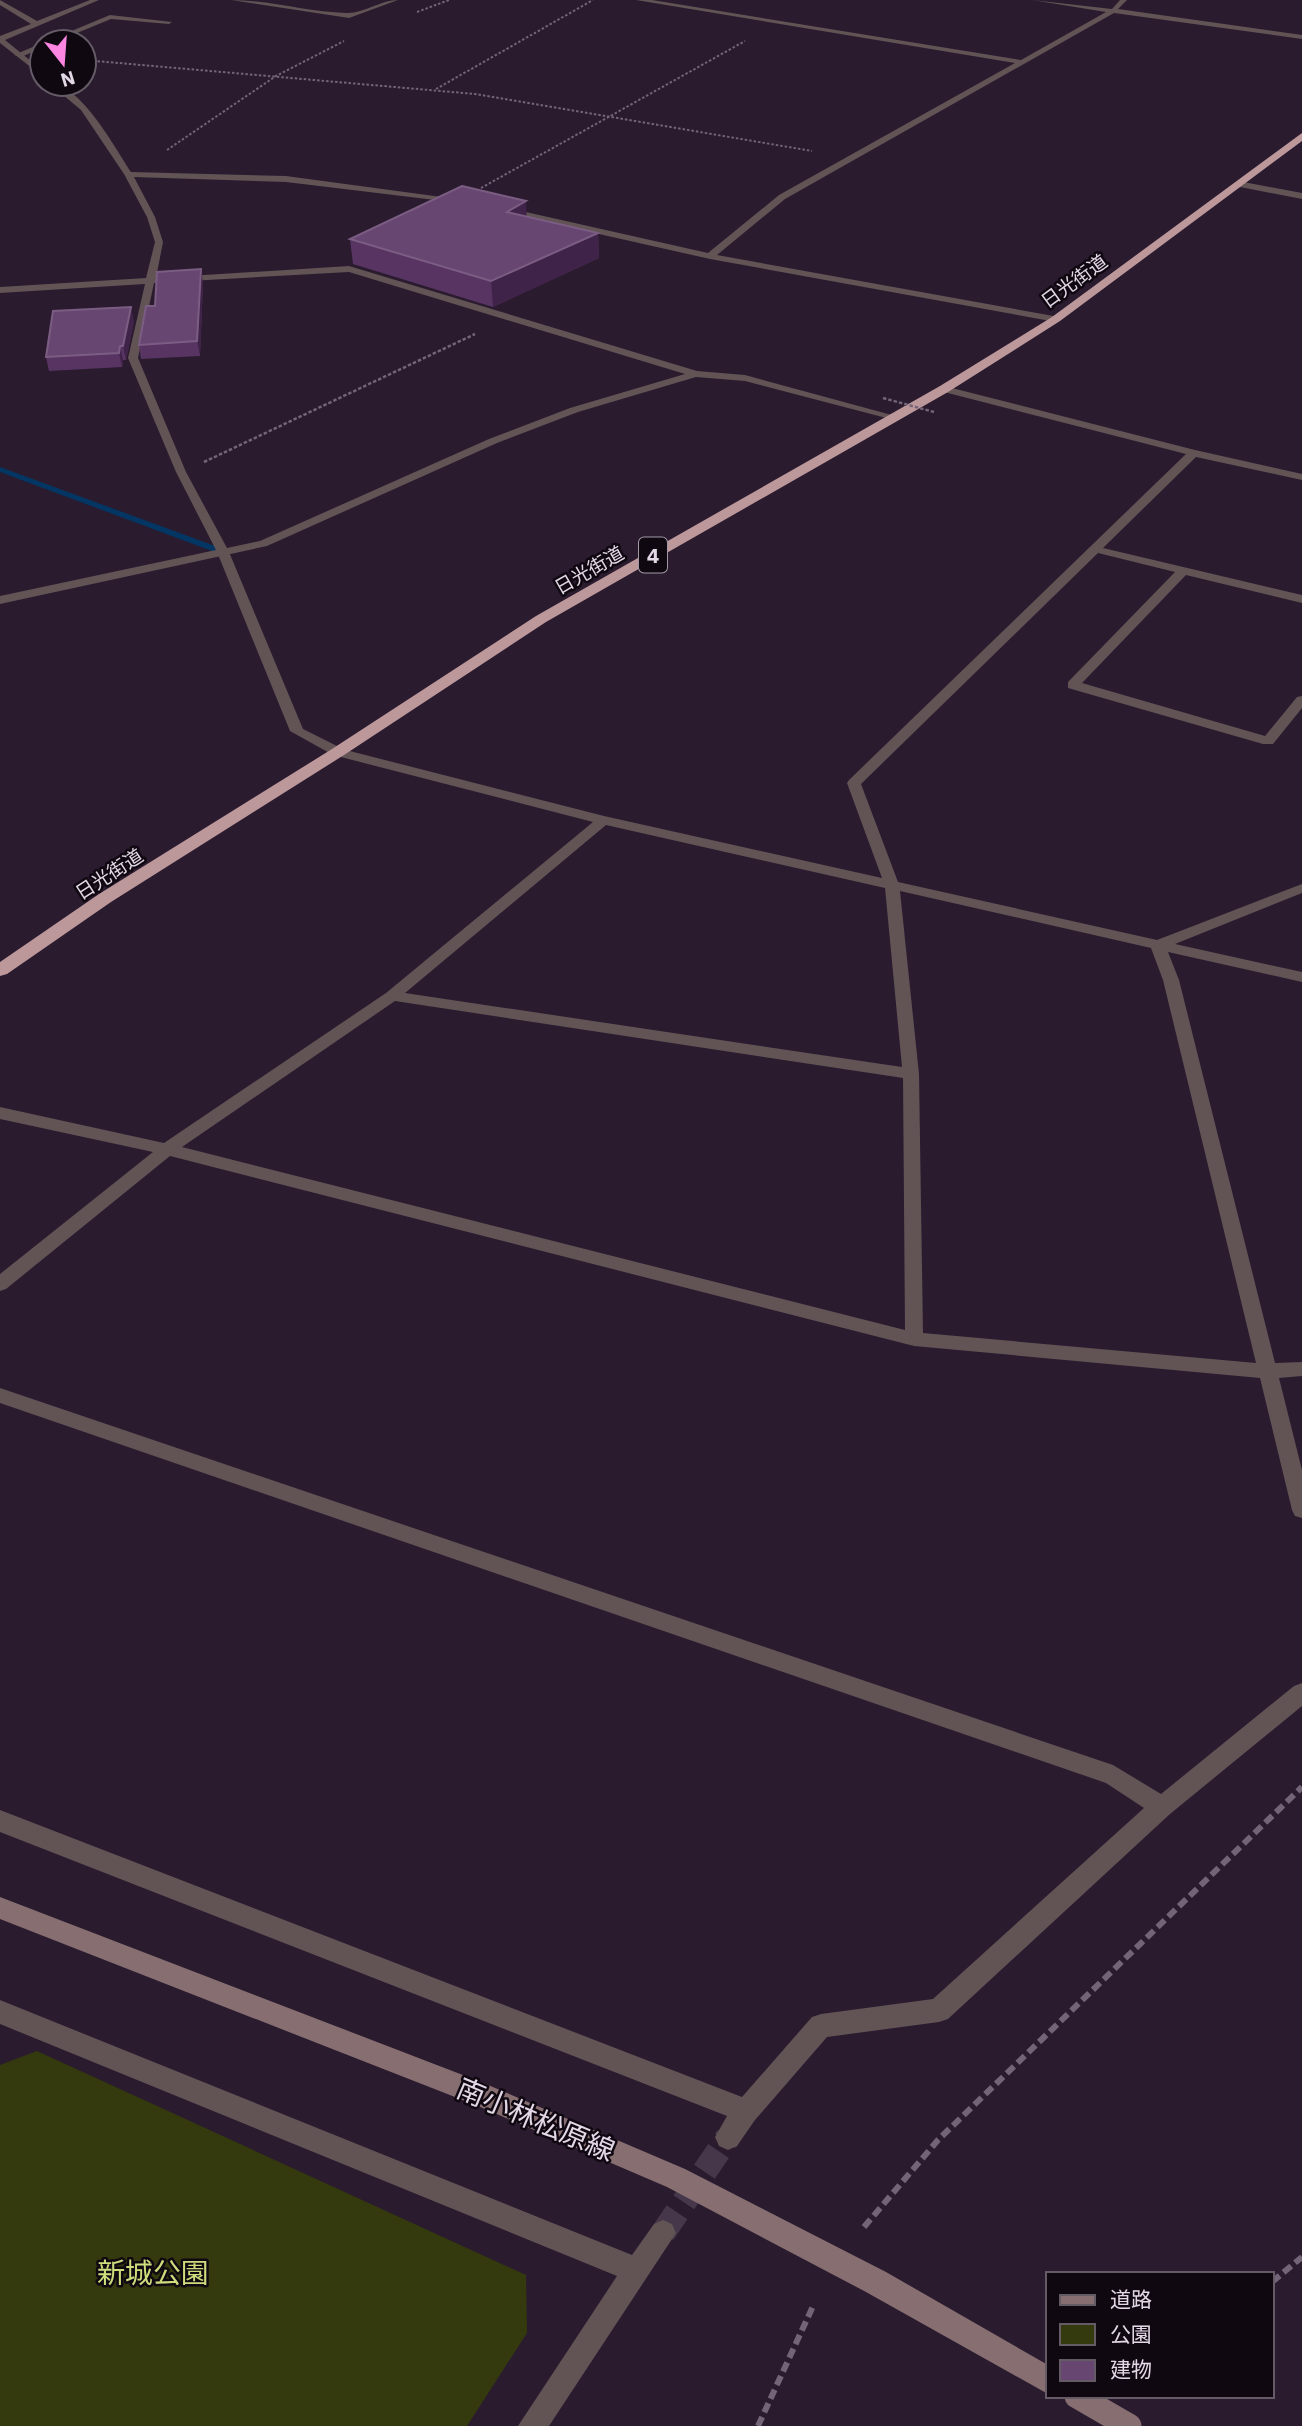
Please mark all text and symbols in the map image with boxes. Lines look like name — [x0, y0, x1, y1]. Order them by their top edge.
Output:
north arrow — [28, 28, 98, 98]
text: N — [58, 66, 78, 93]
street label: 日光街道 — [1036, 249, 1112, 313]
road number: 4 — [639, 538, 667, 572]
street label: 日光街道 — [550, 541, 628, 599]
street label: 日光街道 — [71, 843, 147, 905]
street label: 南小林松原線 — [451, 2069, 621, 2169]
park label: 新城公園 — [97, 2254, 209, 2291]
legend — [1046, 2272, 1274, 2398]
text: 道路 — [1110, 2285, 1152, 2313]
text: 公園 — [1110, 2320, 1152, 2348]
text: 建物 — [1110, 2355, 1152, 2383]

